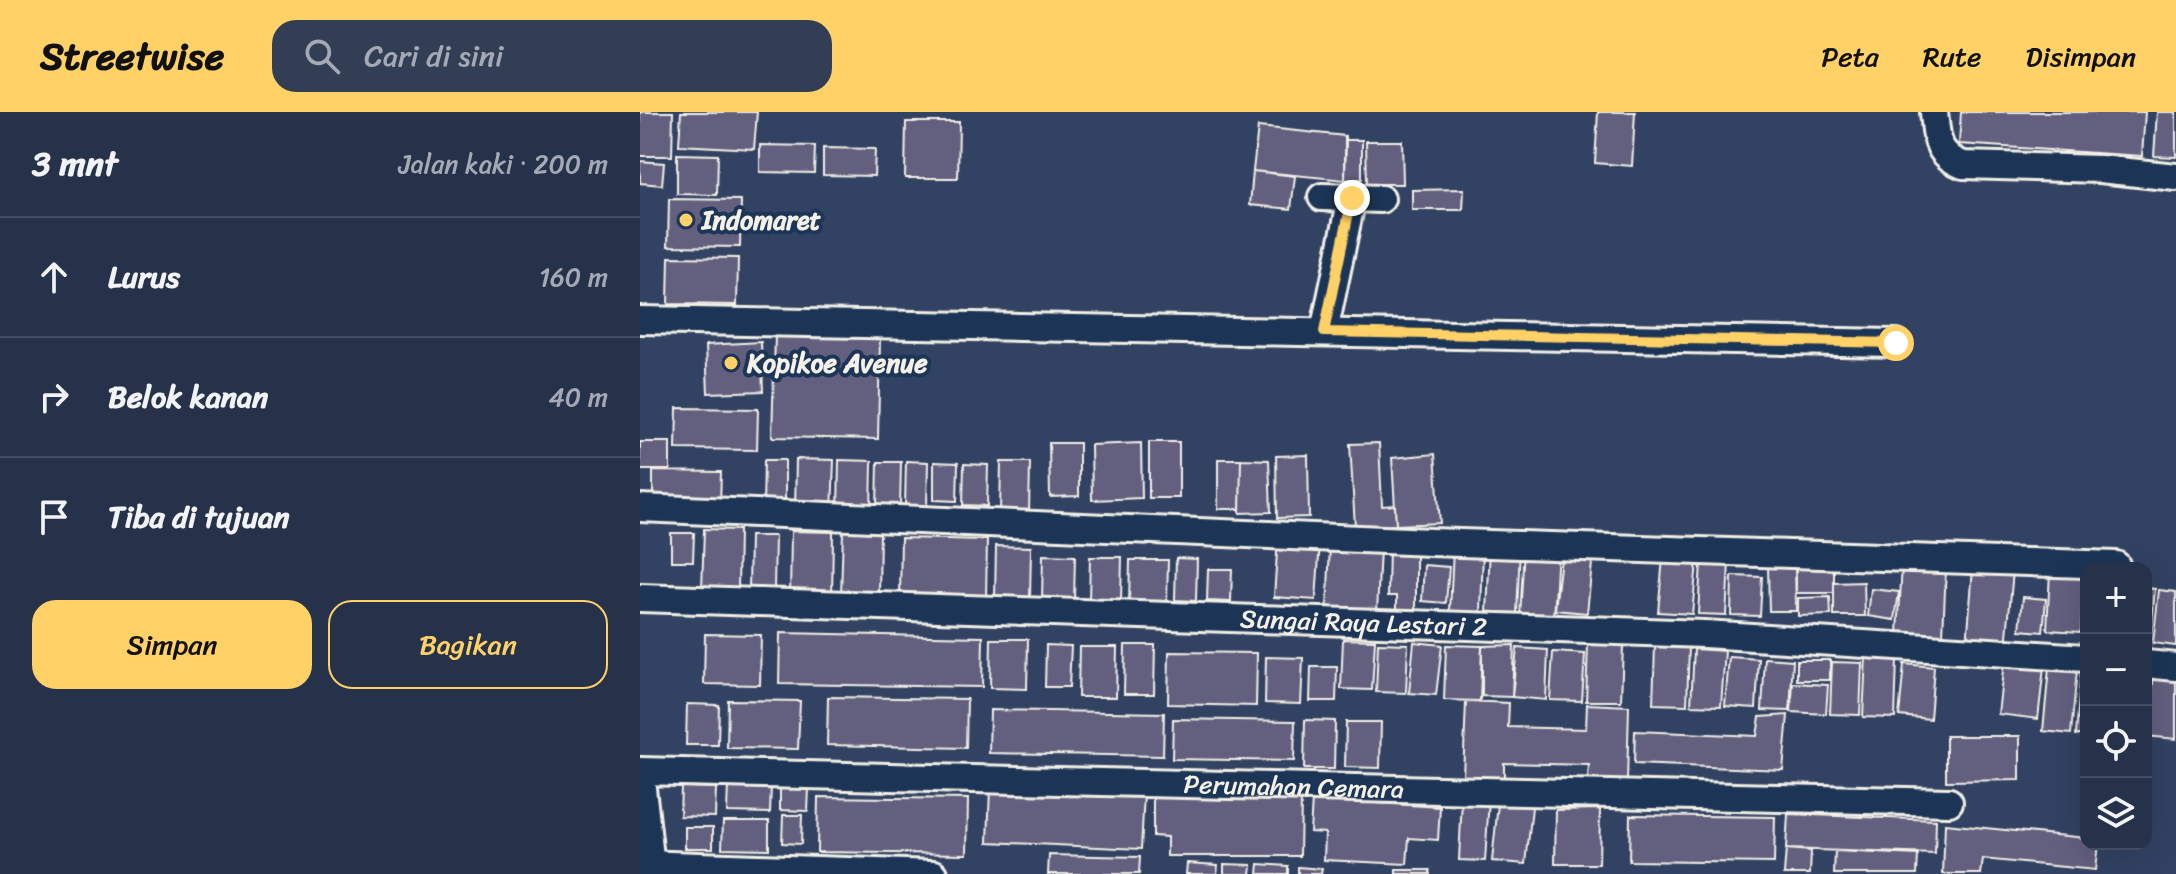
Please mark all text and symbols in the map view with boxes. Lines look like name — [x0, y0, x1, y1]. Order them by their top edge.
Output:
search box — [272, 20, 832, 92]
text: Streetwise — [40, 23, 224, 90]
text: Cari di sini — [364, 29, 503, 83]
text: Peta — [1821, 32, 1879, 81]
text: Rute — [1923, 32, 1981, 81]
text: Disimpan — [2025, 32, 2136, 81]
icon: search — [300, 34, 344, 78]
text: 3 mnt — [32, 134, 118, 194]
text: Jalan kaki · 200 m — [399, 141, 608, 187]
route end — [1334, 180, 1370, 216]
place label: Indomaret — [700, 197, 821, 243]
marker: Indomaret — [677, 211, 695, 229]
text: Lurus — [108, 250, 180, 304]
text: 160 m — [539, 254, 608, 300]
icon: ahead — [32, 255, 76, 299]
route start — [1878, 325, 1914, 361]
place label: Kopikoe Avenue — [746, 340, 928, 386]
marker: Kopikoe Avenue — [722, 354, 740, 372]
text: Belok kanan — [108, 370, 268, 424]
text: 40 m — [549, 374, 608, 420]
icon: right — [32, 375, 76, 419]
text: Tiba di tujuan — [108, 490, 289, 544]
icon: arrive — [32, 495, 76, 539]
map controls — [2080, 562, 2152, 850]
button: + — [2080, 562, 2152, 634]
street label: Sungai Raya Lestari 2 — [1239, 595, 1488, 650]
button: Simpan — [32, 600, 312, 689]
button: Bagikan — [328, 600, 608, 689]
button: − — [2080, 634, 2152, 706]
button: locate — [2080, 706, 2152, 778]
street label: Perumahan Cemara — [1183, 761, 1405, 812]
button: layers — [2080, 778, 2152, 850]

